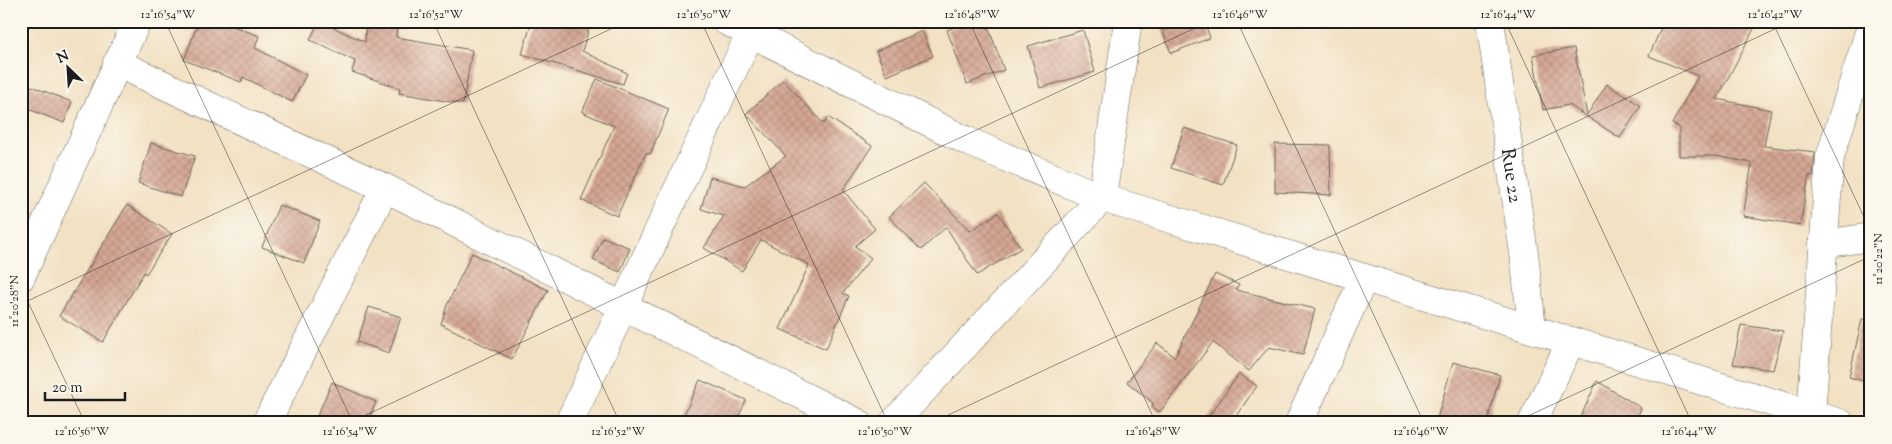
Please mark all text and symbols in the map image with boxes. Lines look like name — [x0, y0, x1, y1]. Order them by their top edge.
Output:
text: 12°16'54"W — [141, 6, 196, 24]
text: 12°16'52"W — [409, 6, 464, 24]
text: 12°16'50"W — [677, 6, 732, 24]
text: 12°16'48"W — [944, 6, 1000, 24]
text: 12°16'46"W — [1213, 6, 1268, 24]
text: 12°16'44"W — [1480, 6, 1536, 24]
text: 12°16'42"W — [1748, 6, 1803, 24]
north arrow — [42, 42, 92, 92]
text: N — [54, 47, 73, 69]
street label: Rue 22 — [1493, 147, 1527, 205]
text: 11°20'22"N — [1870, 233, 1888, 285]
text: 11°20'28"N — [6, 275, 24, 327]
scale bar — [45, 369, 125, 401]
text: 20 m — [52, 378, 83, 399]
text: 12°16'56"W — [55, 423, 110, 441]
text: 12°16'54"W — [323, 423, 378, 441]
text: 12°16'52"W — [591, 423, 646, 441]
text: 12°16'50"W — [858, 423, 913, 441]
text: 12°16'48"W — [1125, 423, 1181, 441]
text: 12°16'46"W — [1394, 423, 1449, 441]
text: 12°16'44"W — [1661, 423, 1717, 441]

